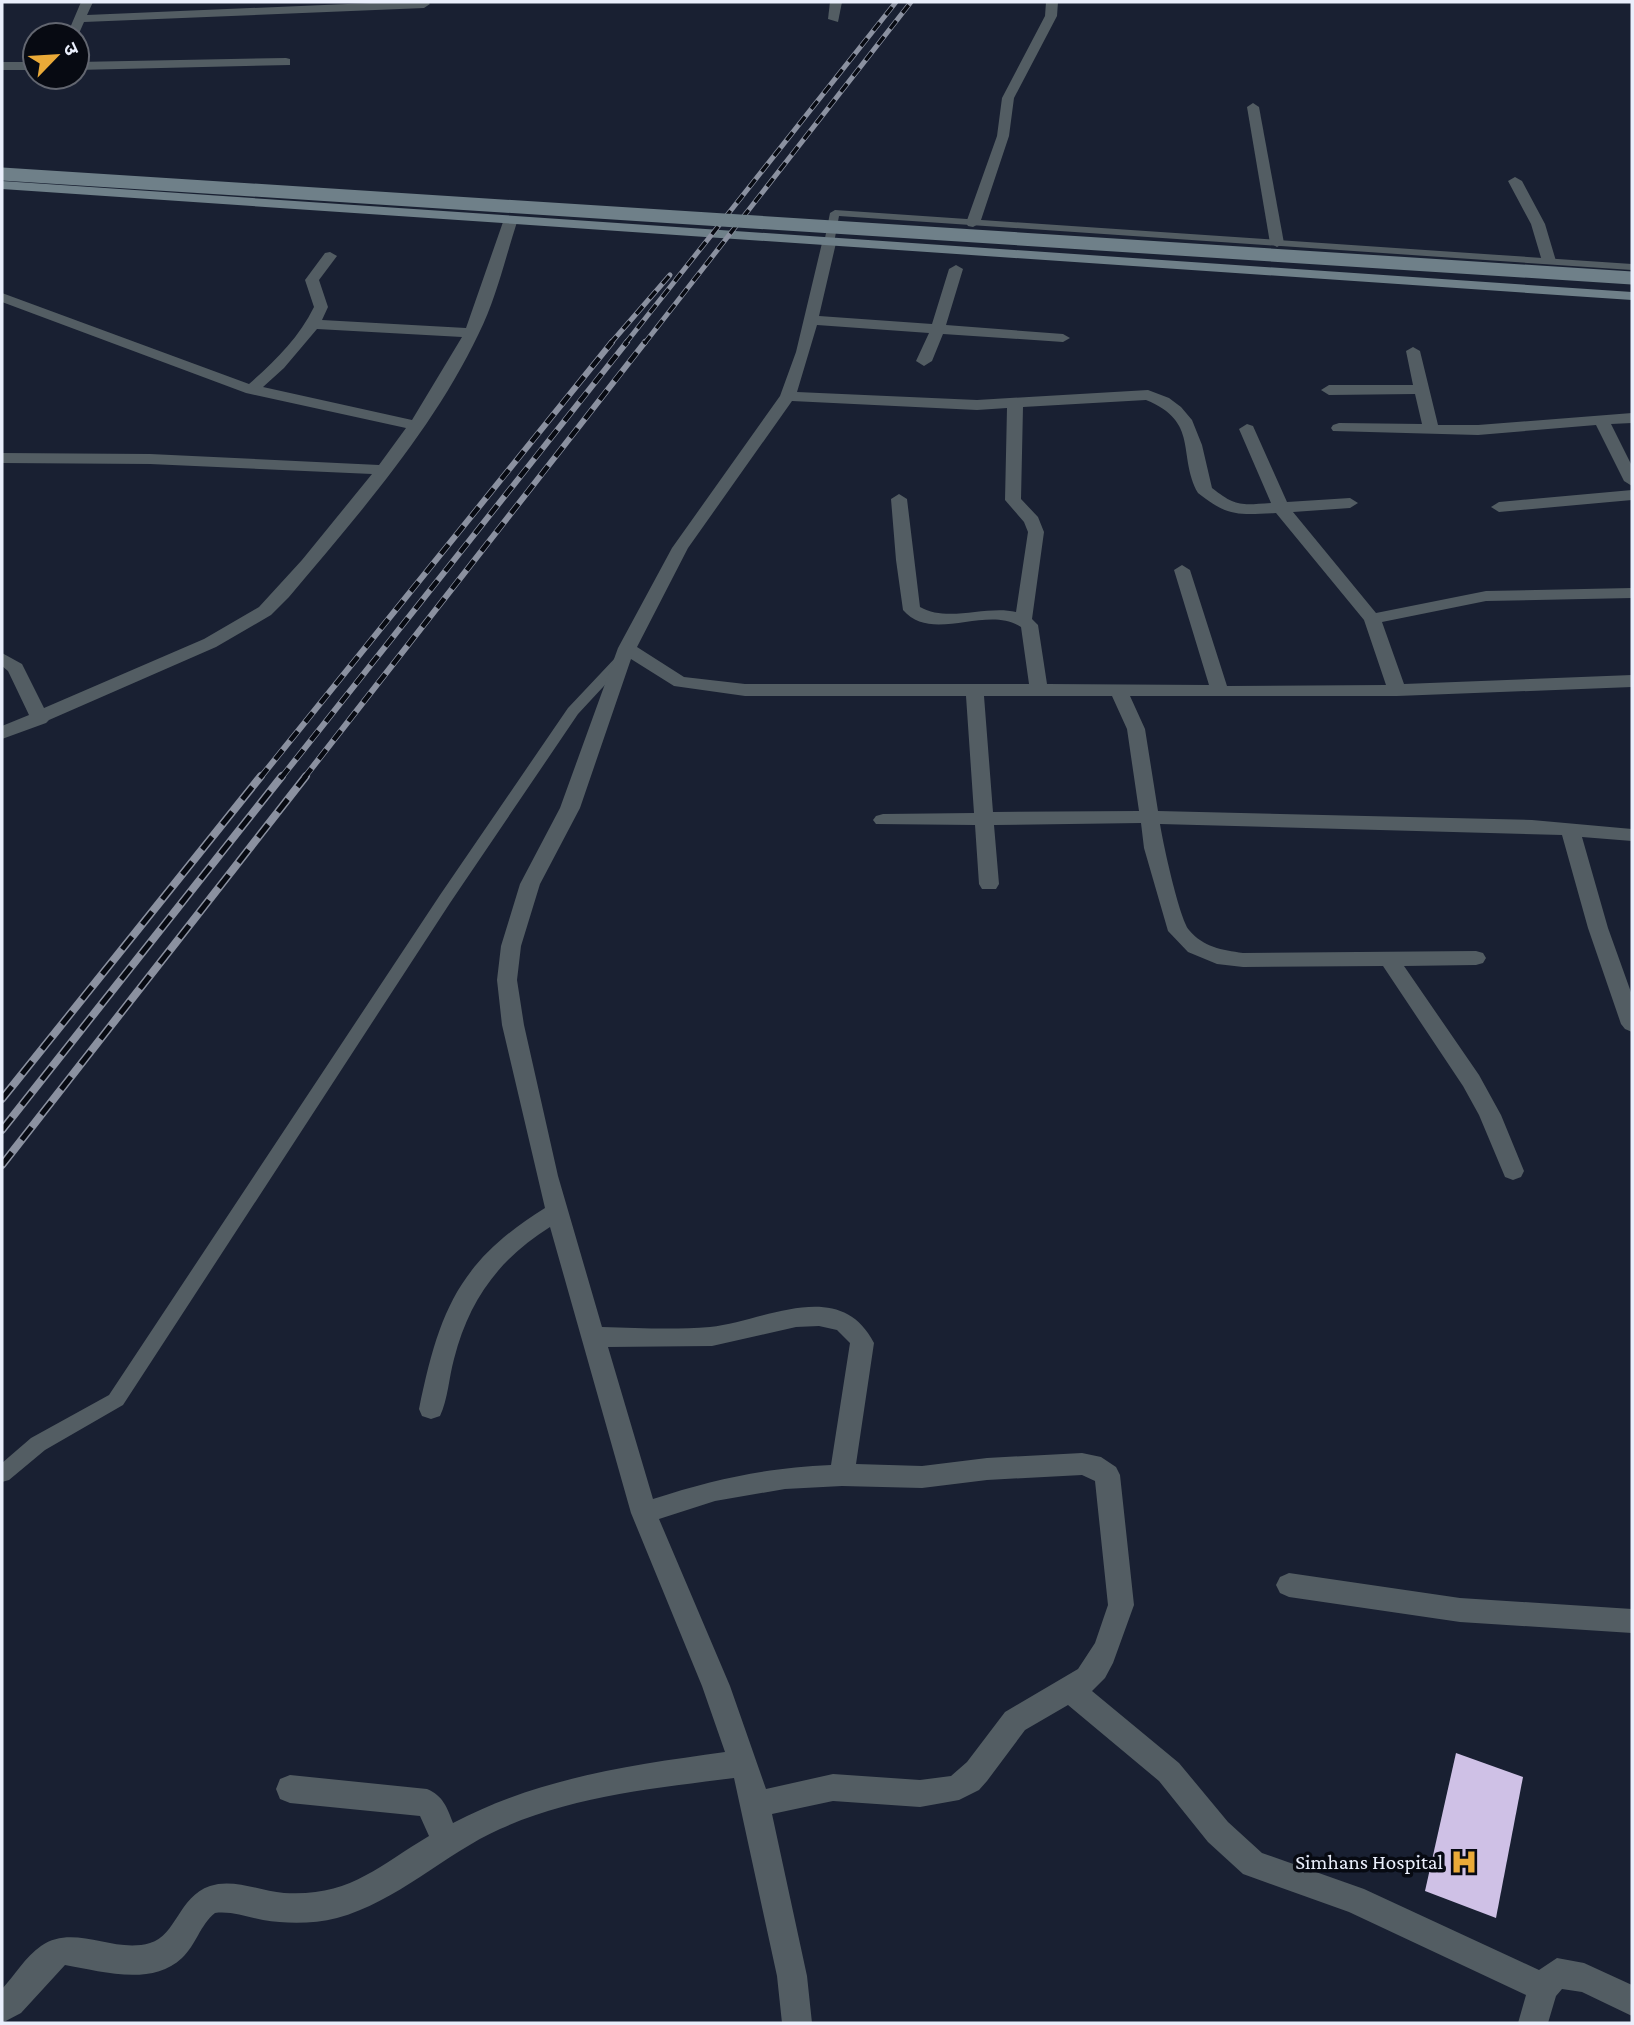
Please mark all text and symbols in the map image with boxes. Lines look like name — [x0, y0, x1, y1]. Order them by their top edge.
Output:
north arrow — [21, 21, 91, 91]
text: उ — [59, 40, 83, 59]
hospital icon: Simhans Hospital — [1449, 1847, 1479, 1877]
place label: Simhans Hospital — [1295, 1850, 1443, 1874]

